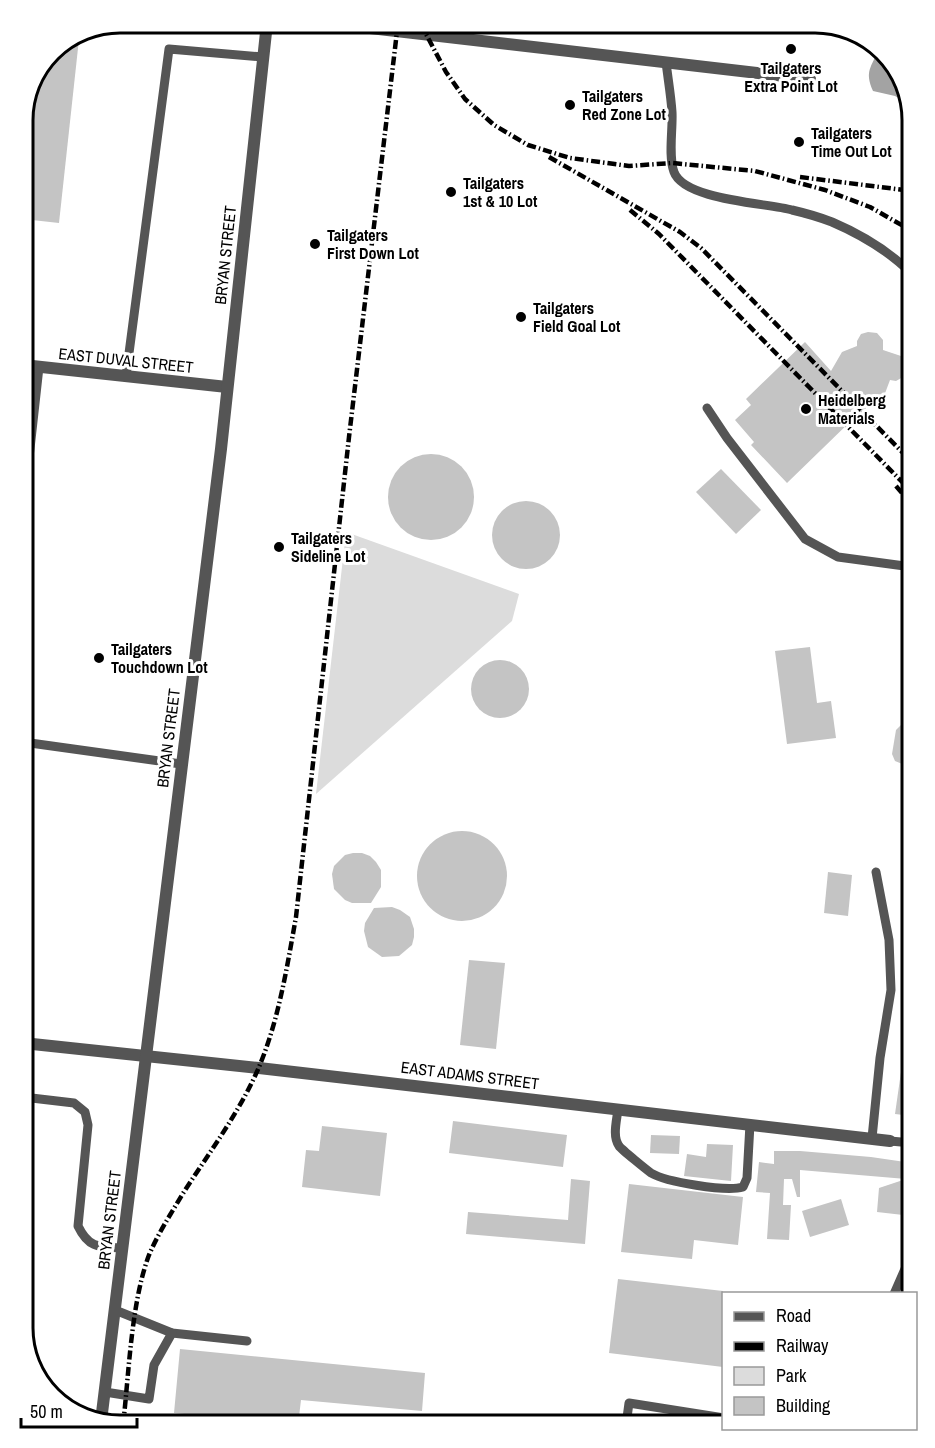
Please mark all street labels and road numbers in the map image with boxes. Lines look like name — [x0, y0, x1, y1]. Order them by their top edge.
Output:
street label: BRYAN STREET — [209, 204, 241, 306]
street label: EAST DUVAL STREET — [58, 342, 194, 378]
street label: BRYAN STREET — [151, 687, 185, 789]
street label: EAST ADAMS STREET — [400, 1056, 540, 1094]
street label: BRYAN STREET — [92, 1169, 126, 1271]

